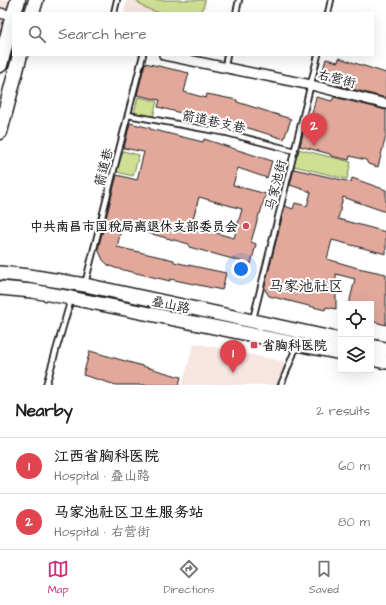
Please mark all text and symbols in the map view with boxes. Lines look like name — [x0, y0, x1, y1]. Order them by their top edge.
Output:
search box — [12, 12, 374, 56]
icon: search — [26, 23, 48, 45]
text: Search here — [58, 24, 147, 45]
street label: 右营街 — [316, 66, 358, 92]
street label: 箭道巷支巷 — [180, 106, 247, 138]
pin: 2 — [301, 113, 327, 146]
street label: 箭道巷 — [91, 146, 117, 188]
street label: 马家池街 — [261, 158, 291, 213]
place label: 中共南昌市国税局离退休支部委员会 — [30, 218, 238, 236]
marker: 中共南昌市国税局离退休支部委员会 — [241, 221, 251, 231]
your location — [231, 259, 251, 279]
district label: 马家池社区 — [268, 276, 344, 297]
street label: 叠山路 — [150, 292, 192, 318]
map controls — [338, 301, 374, 373]
button: locate — [338, 301, 374, 337]
place label: 省胸科医院 — [262, 337, 327, 355]
button: layers — [338, 337, 374, 373]
pin: 1 — [220, 340, 246, 373]
marker: 省胸科医院 — [249, 340, 259, 350]
text: Nearby — [16, 399, 73, 423]
text: 2 results — [316, 402, 370, 420]
text: 江西省胸科医院 — [54, 446, 159, 467]
text: 1 — [28, 457, 30, 475]
text: 60 m — [338, 457, 370, 475]
text: Hospital · 叠山路 — [54, 467, 150, 485]
text: 马家池社区卫生服务站 — [54, 502, 204, 523]
text: 2 — [25, 513, 33, 531]
text: 80 m — [338, 513, 370, 531]
text: Hospital · 右营街 — [54, 523, 150, 541]
tab: Map — [47, 558, 69, 597]
tab: Directions — [163, 558, 215, 597]
tab: Saved — [309, 558, 339, 597]

